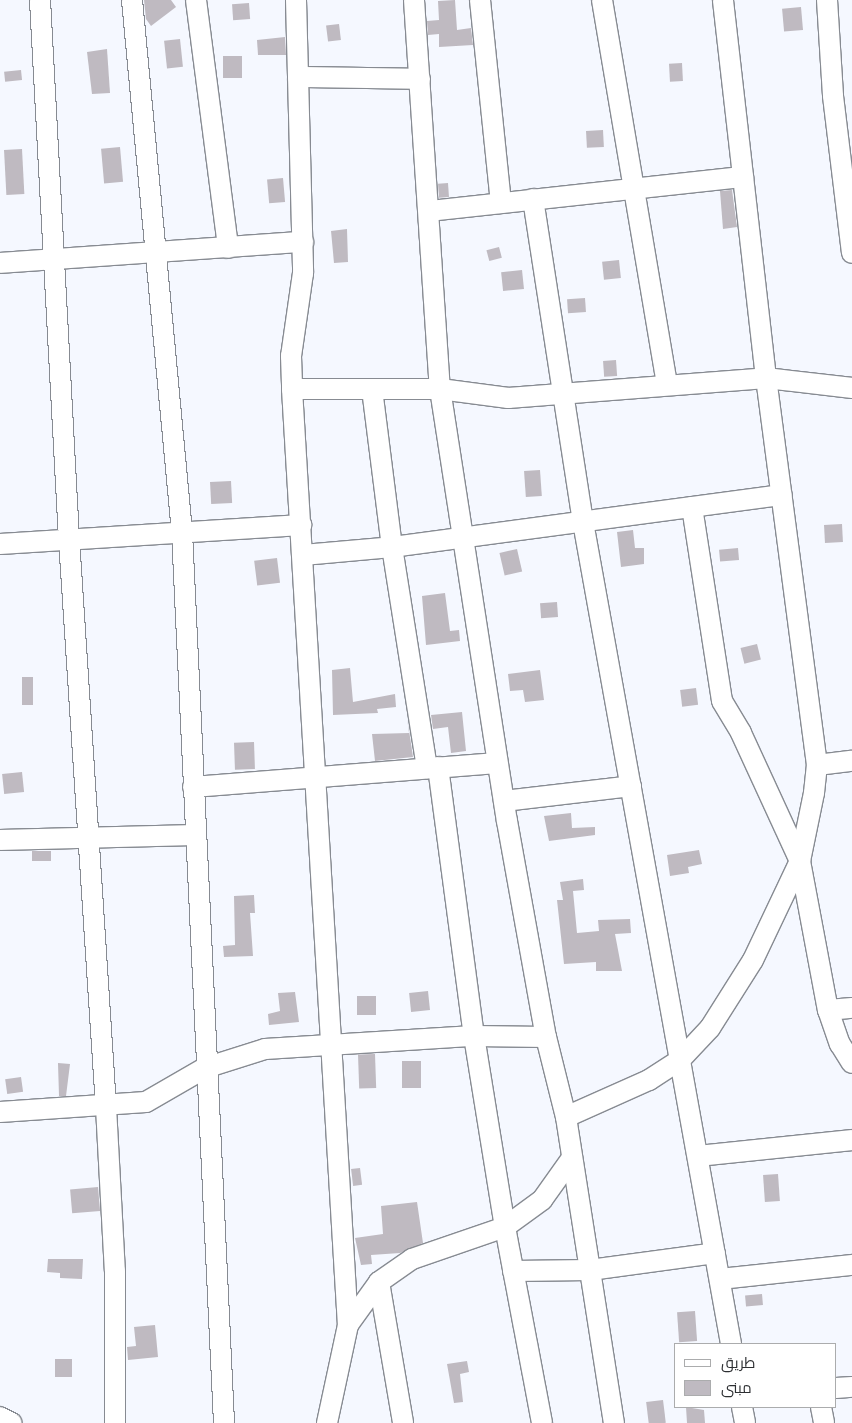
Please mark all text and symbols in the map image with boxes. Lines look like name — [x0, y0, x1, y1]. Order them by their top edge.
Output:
legend — [674, 1343, 837, 1408]
text: طريق — [721, 1354, 755, 1371]
text: مبنى — [721, 1379, 752, 1396]

